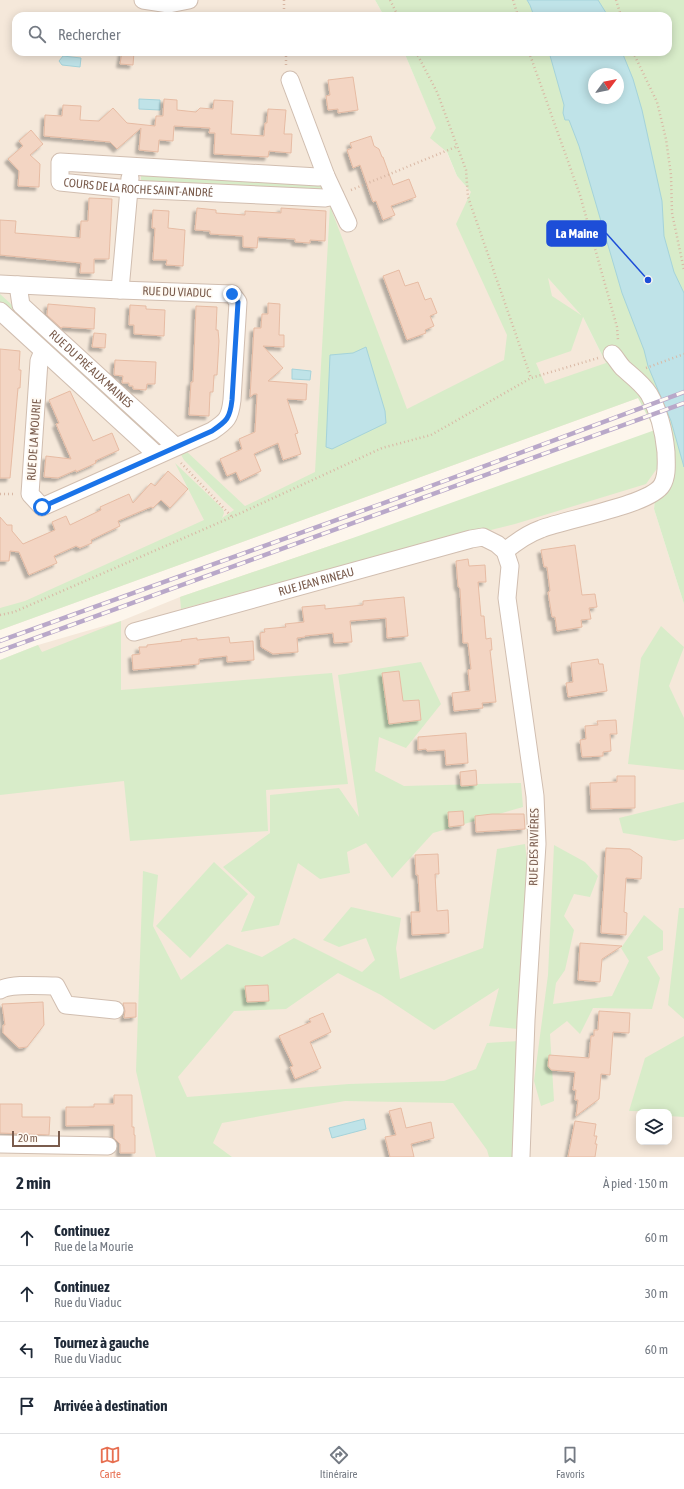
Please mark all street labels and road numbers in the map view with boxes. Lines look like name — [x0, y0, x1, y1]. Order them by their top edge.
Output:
street label: COURS DE LA ROCHE SAINT-ANDRÉ — [63, 175, 213, 200]
street label: RUE DU VIADUC — [142, 284, 212, 300]
street label: RUE DU PRÉ AUX MAINES — [46, 327, 136, 411]
street label: RUE DE LA MOURIE — [24, 399, 44, 481]
street label: RUE JEAN RINEAU — [277, 565, 356, 599]
street label: RUE DES RIVIÈRES — [526, 808, 542, 886]

